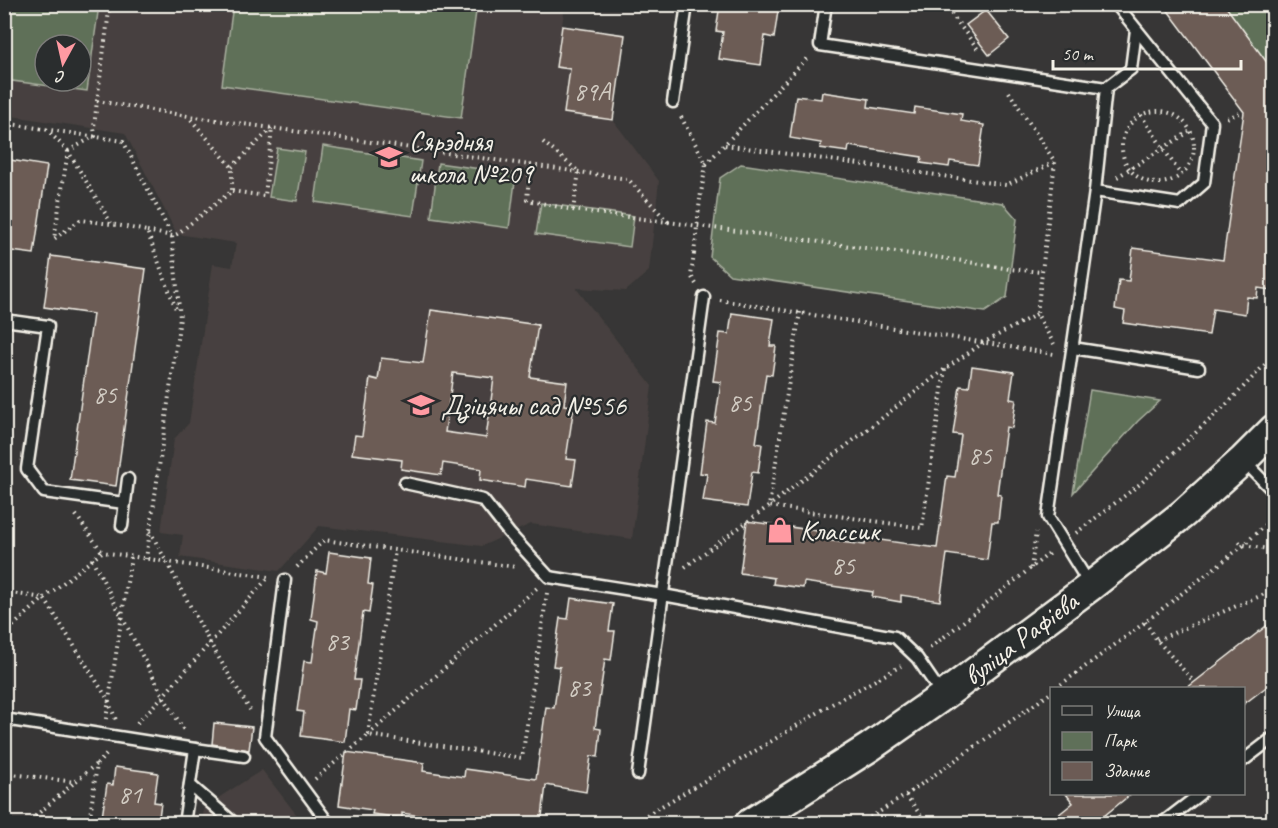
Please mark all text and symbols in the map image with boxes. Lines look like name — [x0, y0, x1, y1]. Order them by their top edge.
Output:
north arrow — [33, 33, 93, 93]
scale bar — [1053, 33, 1240, 71]
text: 50 m — [1062, 43, 1095, 65]
text: С — [54, 66, 66, 87]
house number: 89А — [574, 75, 612, 108]
place label: Сярэдняя школа №209 — [409, 124, 535, 191]
school or university icon: Сярэдняя школа №209 — [374, 142, 404, 172]
house number: 85 — [93, 378, 118, 411]
house number: 85 — [728, 386, 753, 419]
place label: Дзіцячы сад №556 — [441, 388, 628, 424]
school or university icon: Дзіцячы сад №556 — [406, 390, 436, 420]
house number: 85 — [968, 439, 993, 472]
place label: Классик — [800, 513, 882, 548]
shop icon: Классик — [765, 515, 795, 545]
house number: 85 — [831, 549, 856, 582]
street label: вуліца Рафіева — [956, 583, 1086, 693]
house number: 83 — [325, 625, 351, 658]
house number: 83 — [567, 671, 593, 704]
legend — [1050, 687, 1245, 795]
text: Улица — [1104, 700, 1141, 722]
text: Парк — [1104, 730, 1138, 752]
text: Здание — [1104, 760, 1150, 782]
house number: 81 — [118, 778, 143, 811]

